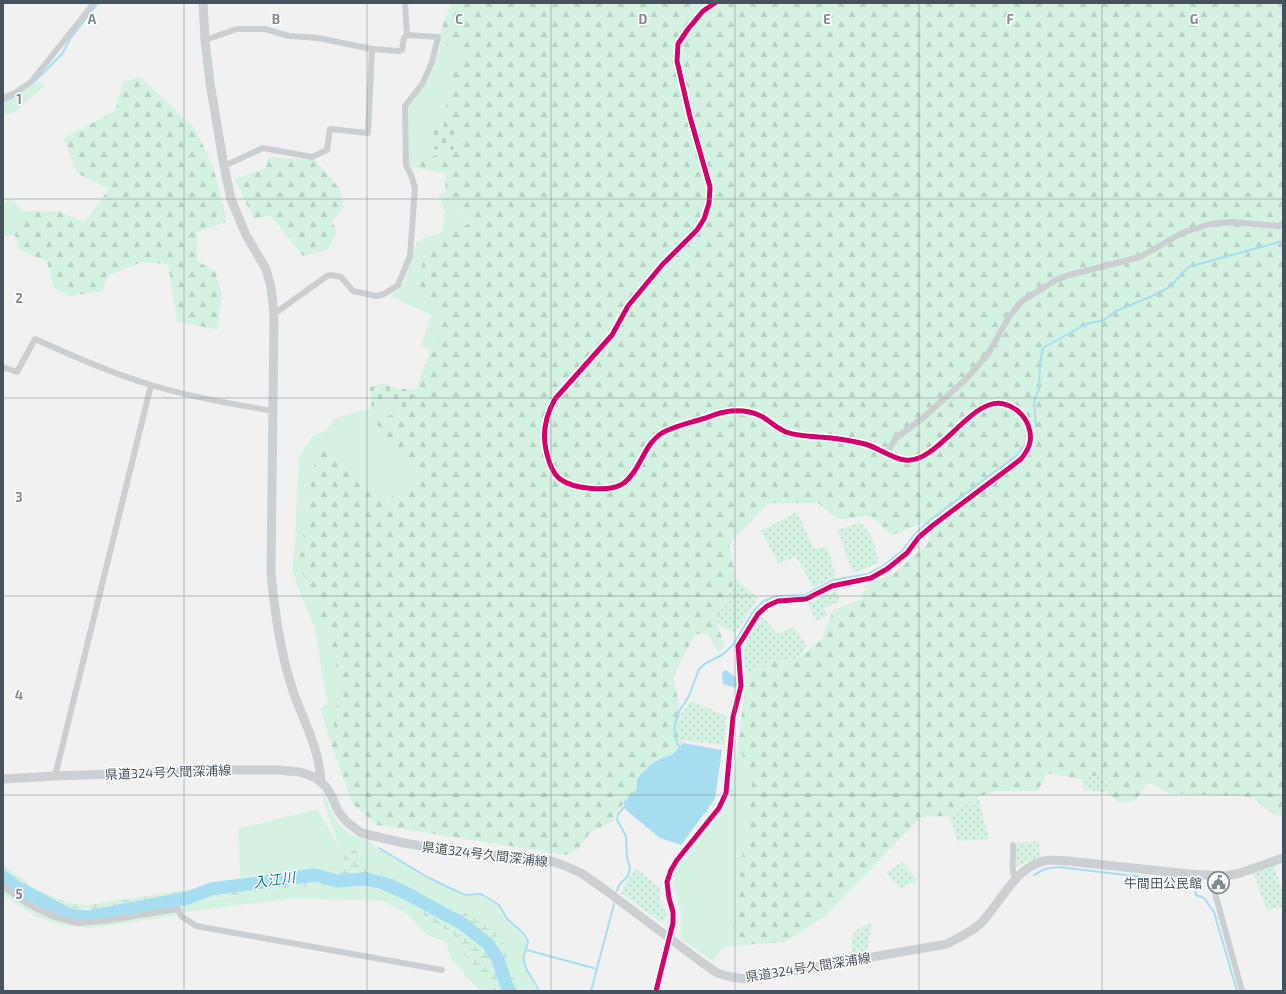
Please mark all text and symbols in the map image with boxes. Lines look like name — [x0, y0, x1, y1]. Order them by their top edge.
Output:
text: A — [88, 11, 97, 27]
text: B — [272, 11, 280, 27]
text: C — [455, 11, 463, 27]
text: D — [639, 11, 648, 27]
text: E — [823, 11, 831, 27]
text: F — [1006, 11, 1014, 27]
text: G — [1190, 11, 1198, 27]
text: 1 — [16, 91, 22, 107]
text: 2 — [15, 290, 23, 306]
text: 3 — [15, 489, 23, 505]
text: 4 — [15, 687, 23, 703]
street label: 県道324号久間深浦線 — [104, 762, 232, 782]
street label: 県道324号久間深浦線 — [421, 838, 549, 870]
water label: 入江川 — [252, 868, 298, 891]
public building icon: 牛間田公民館 — [1205, 870, 1231, 896]
place label: 牛間田公民館 — [1124, 875, 1202, 891]
text: 5 — [15, 886, 23, 902]
street label: 県道324号久間深浦線 — [744, 949, 872, 985]

